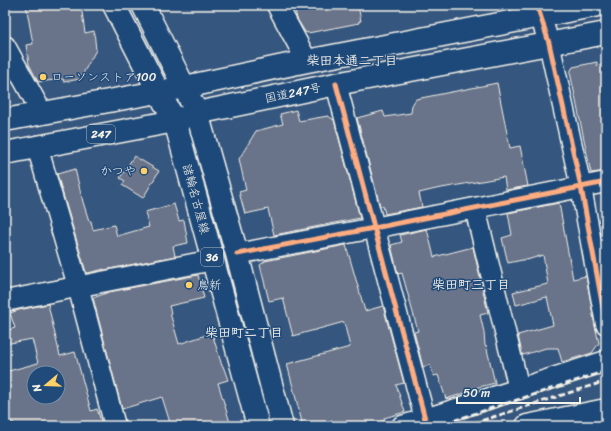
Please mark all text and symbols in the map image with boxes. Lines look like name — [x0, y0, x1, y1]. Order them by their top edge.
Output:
district label: 柴田本通二丁目 — [306, 49, 398, 72]
place label: ローソンストア100 — [51, 66, 157, 88]
marker: ローソンストア100 — [38, 72, 48, 82]
street label: 国道247号 — [263, 76, 323, 110]
road number: 247 — [87, 125, 115, 143]
place label: かつや — [100, 160, 136, 182]
street label: 諸輪名古屋線 — [176, 161, 216, 237]
marker: かつや — [139, 166, 149, 176]
road number: 36 — [201, 248, 223, 266]
district label: 柴田町三丁目 — [432, 273, 510, 296]
place label: 鳥新 — [197, 274, 221, 296]
marker: 鳥新 — [184, 280, 194, 290]
district label: 柴田町二丁目 — [205, 321, 283, 344]
north arrow — [26, 365, 66, 405]
scale bar — [457, 379, 580, 405]
text: N — [27, 381, 48, 396]
text: 50 m — [463, 382, 490, 404]

